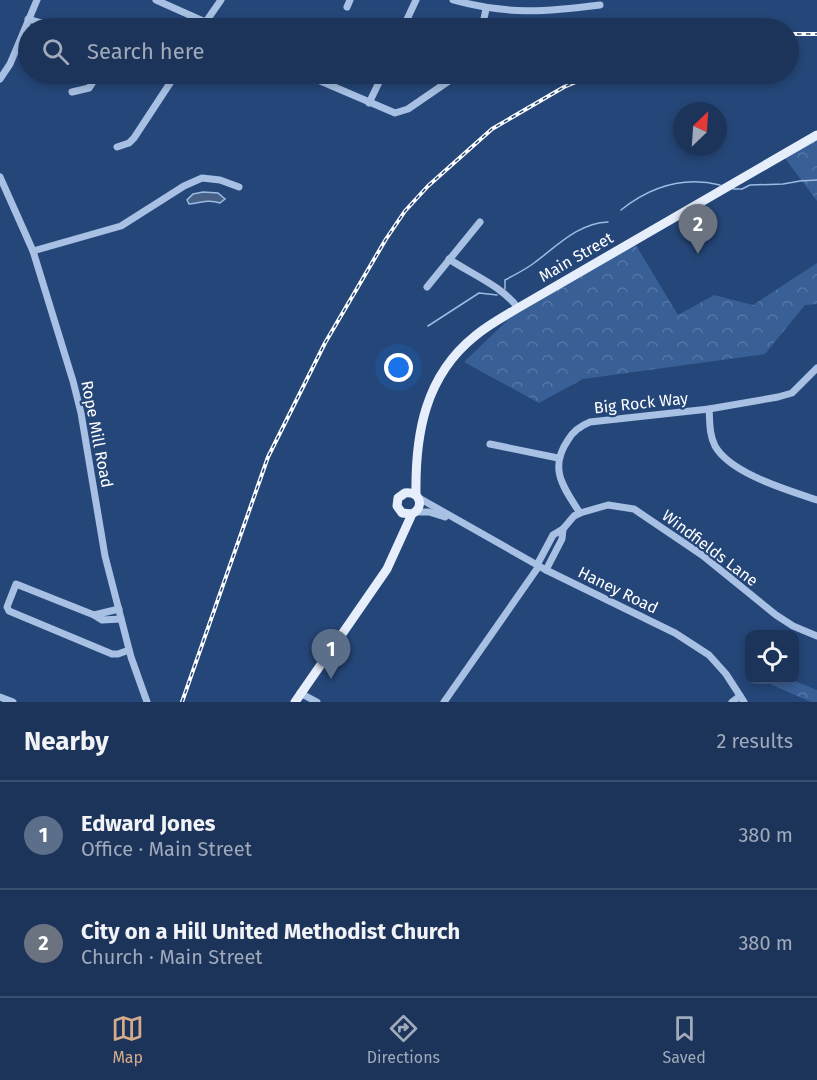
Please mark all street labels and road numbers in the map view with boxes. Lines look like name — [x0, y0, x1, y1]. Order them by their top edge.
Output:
street label: Main Street — [535, 228, 617, 286]
street label: Rope Mill Road — [77, 379, 117, 489]
street label: Big Rock Way — [593, 389, 689, 417]
street label: Windfields Lane — [658, 506, 762, 590]
street label: Haney Road — [575, 562, 661, 618]

